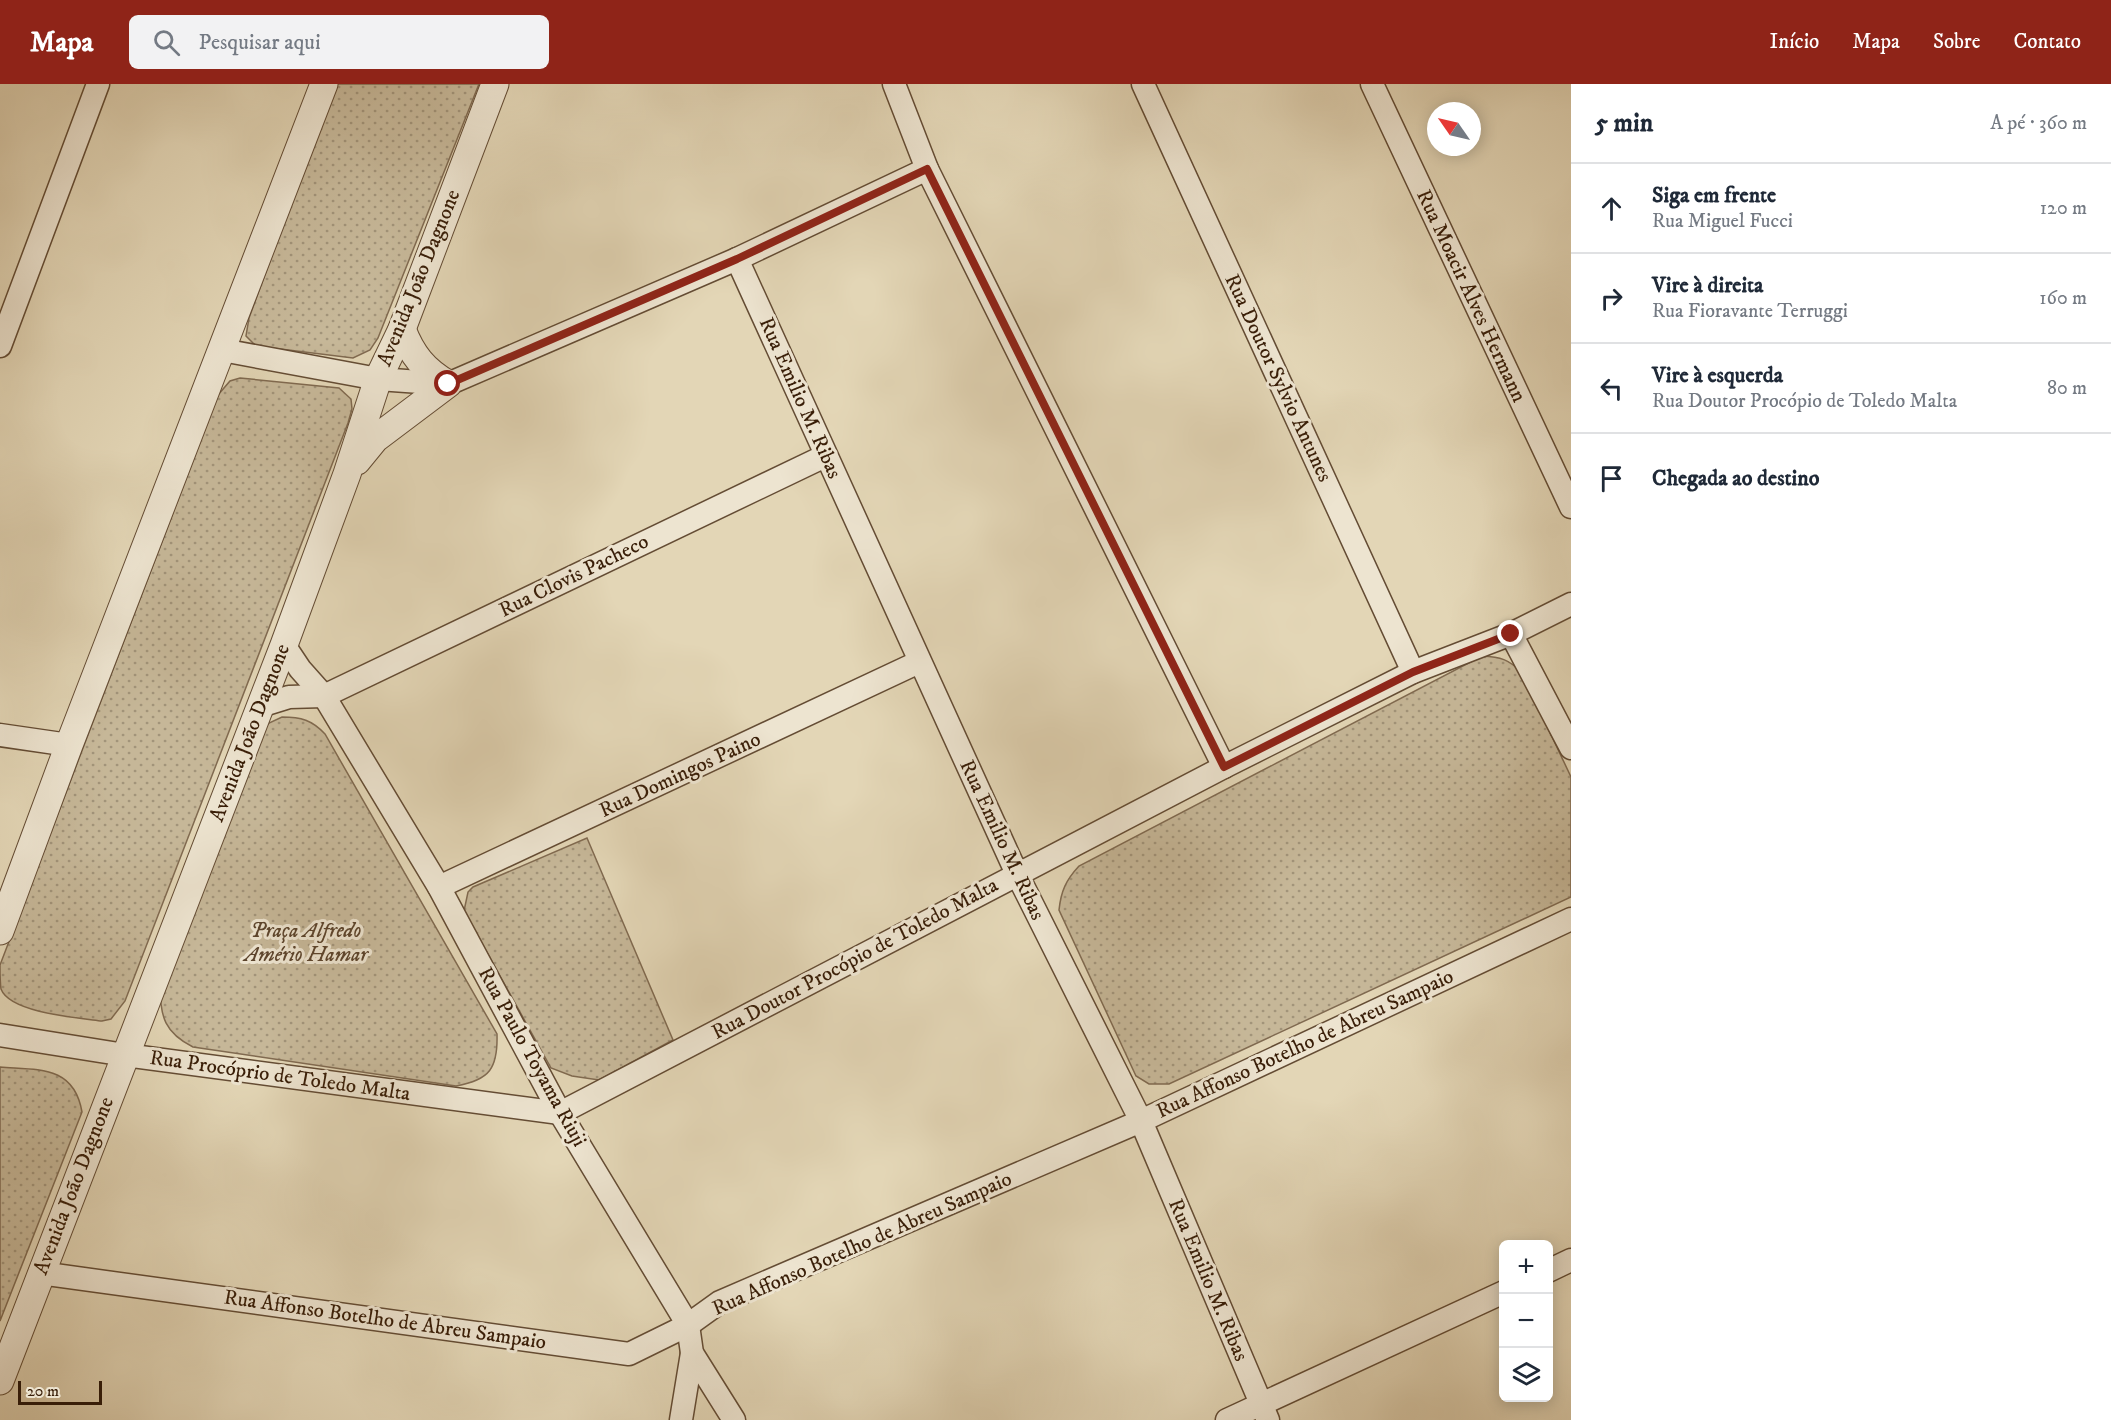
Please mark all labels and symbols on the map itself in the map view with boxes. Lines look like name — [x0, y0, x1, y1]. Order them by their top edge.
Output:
north arrow — [1427, 102, 1481, 156]
street label: Avenida João Dagnone — [372, 185, 466, 370]
street label: Rua Moacir Alves Hermann — [1410, 186, 1532, 407]
street label: Rua Doutor Sylvio Antunes — [1218, 270, 1338, 486]
street label: Rua Emilio M. Ribas — [753, 313, 847, 483]
route start — [434, 370, 460, 396]
street label: Rua Clovis Pacheco — [495, 529, 653, 623]
route end — [1497, 620, 1523, 646]
street label: Avenida João Dagnone — [204, 640, 296, 826]
street label: Rua Domingos Paino — [595, 726, 765, 824]
street label: Rua Emilio M. Ribas — [953, 756, 1051, 924]
street label: Rua Doutor Procópio de Toledo Malta — [707, 872, 1003, 1046]
park label: Praça Alfredo Amério Hamar — [242, 918, 369, 968]
street label: Rua Paulo Toyama Riuji — [472, 963, 592, 1151]
street label: Rua Affonso Botelho de Abreu Sampaio — [1152, 964, 1458, 1124]
street label: Rua Procóprio de Toledo Malta — [148, 1045, 412, 1107]
street label: Avenida João Dagnone — [28, 1093, 120, 1279]
street label: Rua Affonso Botelho de Abreu Sampaio — [708, 1166, 1016, 1322]
street label: Rua Emilio M. Ribas — [1162, 1195, 1254, 1365]
street label: Rua Affonso Botelho de Abreu Sampaio — [222, 1285, 548, 1355]
scale bar — [18, 1378, 102, 1406]

